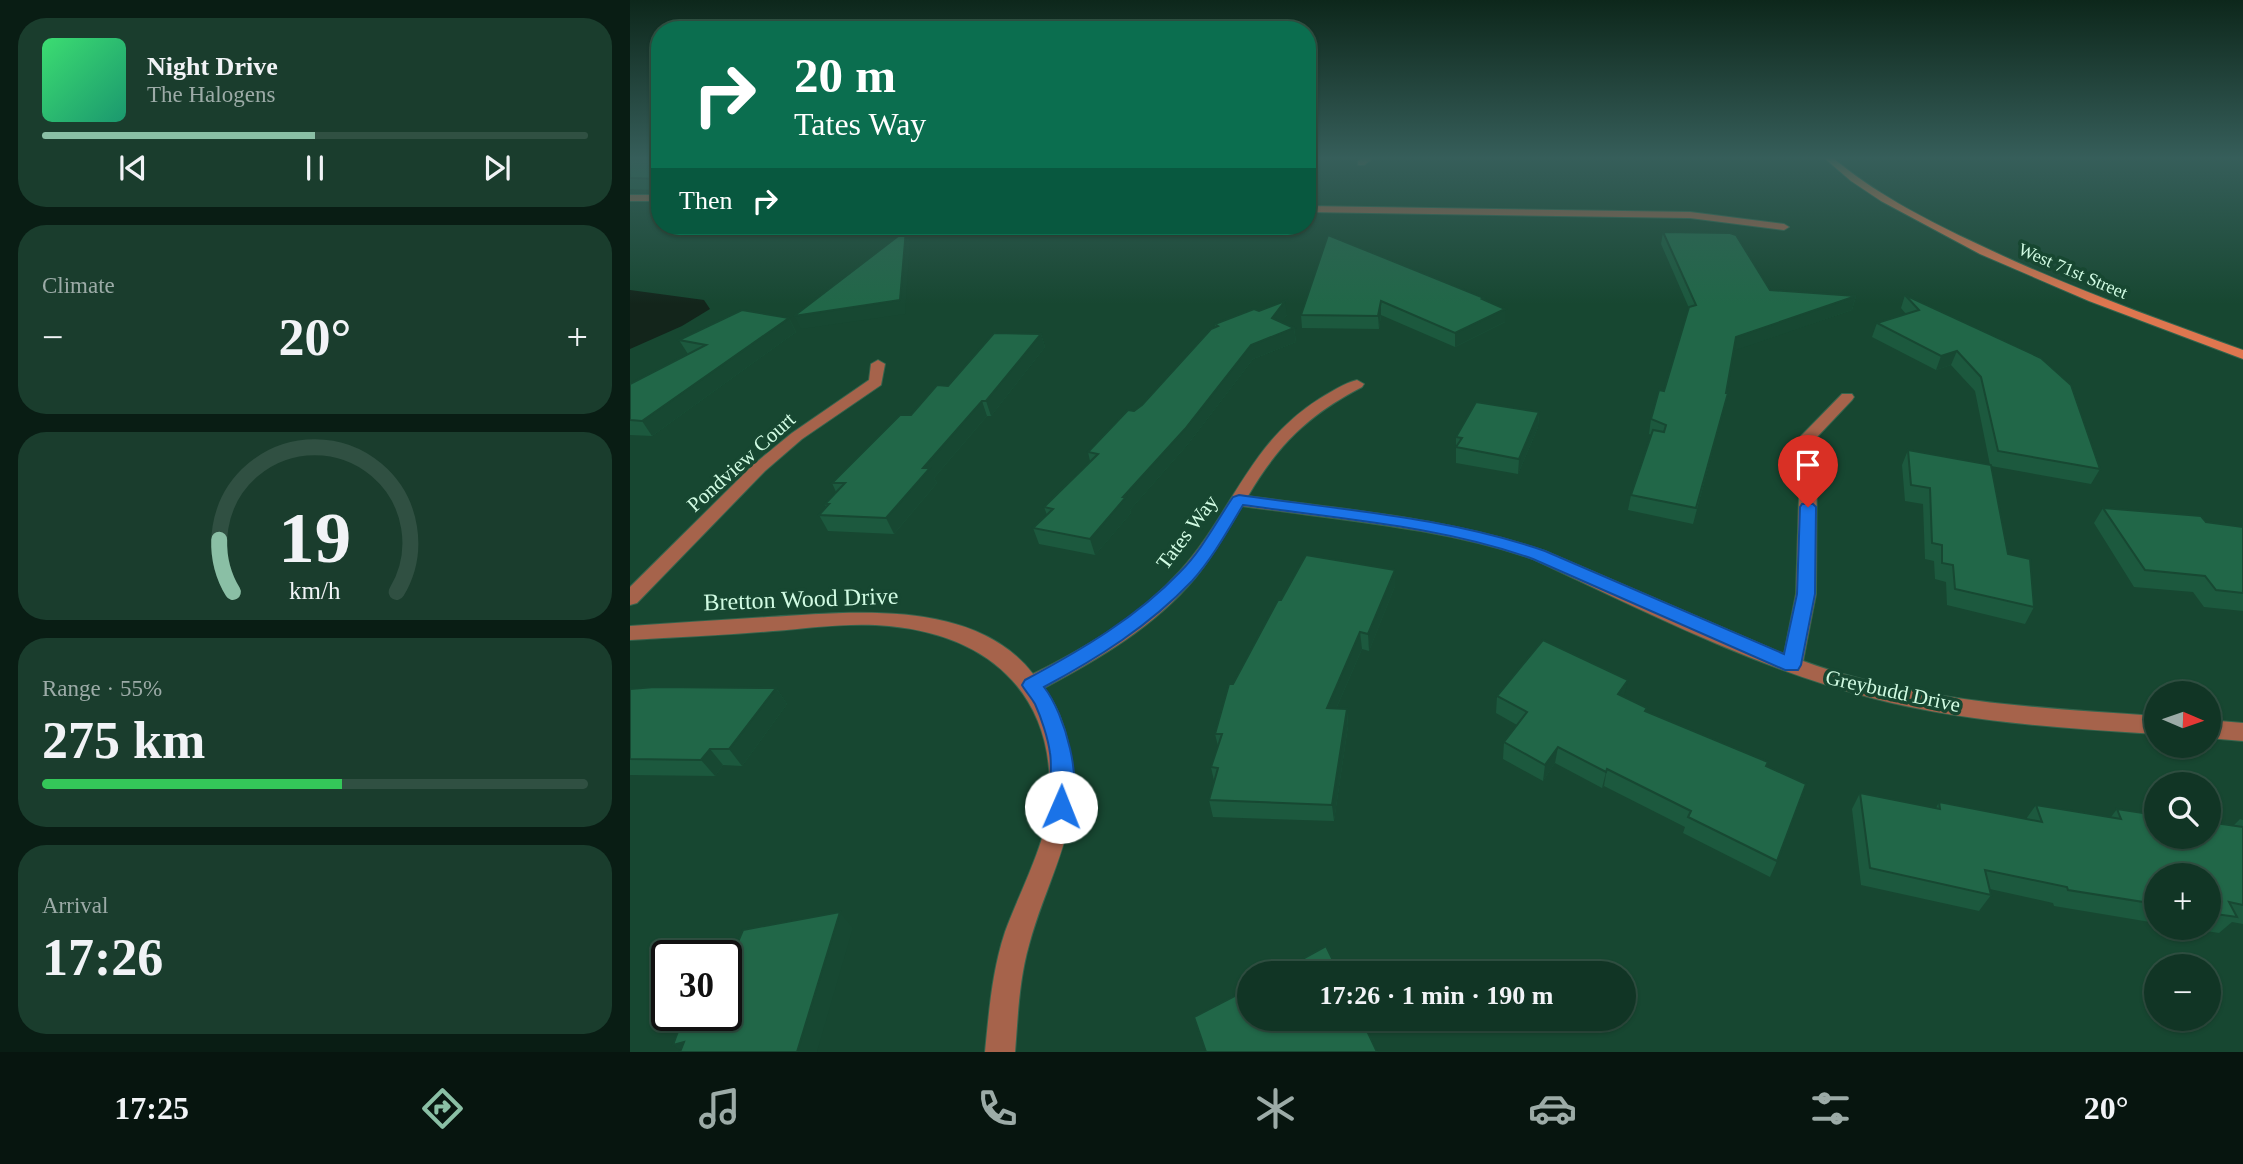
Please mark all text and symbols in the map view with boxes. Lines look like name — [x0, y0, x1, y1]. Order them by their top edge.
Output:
text: 20 m — [794, 48, 896, 103]
icon: right — [679, 49, 770, 140]
text: Night Drive — [147, 52, 278, 81]
text: The Halogens — [147, 82, 275, 107]
text: Tates Way — [794, 106, 926, 142]
icon: previous — [114, 149, 152, 187]
icon: pause — [296, 149, 334, 187]
icon: next — [478, 149, 516, 187]
icon: right — [746, 182, 784, 220]
text: Then — [679, 186, 732, 215]
street label: West 71st Street — [2015, 239, 2131, 303]
text: Climate — [42, 273, 115, 298]
text: 20° — [279, 309, 351, 366]
text: − — [42, 316, 63, 358]
text: + — [567, 316, 588, 358]
street label: Pondview Court — [682, 407, 800, 517]
pin — [1778, 435, 1838, 507]
icon: arrive — [1789, 446, 1827, 484]
street label: Tates Way — [1151, 490, 1223, 574]
text: 19 — [279, 497, 351, 578]
text: km/h — [289, 577, 341, 604]
street label: Bretton Wood Drive — [703, 583, 899, 615]
street label: Greybudd Drive — [1823, 665, 1963, 717]
text: Range · 55% — [42, 676, 162, 701]
north arrow — [2144, 681, 2221, 758]
map controls — [2144, 681, 2221, 1031]
text: 275 km — [42, 712, 205, 769]
position arrow — [1024, 770, 1098, 844]
button: search — [2144, 772, 2221, 849]
button: + — [2144, 863, 2221, 940]
text: Arrival — [42, 893, 108, 918]
text: 17:26 — [42, 929, 163, 986]
speed limit sign: 30 — [651, 940, 742, 1031]
button: − — [2144, 954, 2221, 1031]
text: 17:26 · 1 min · 190 m — [1320, 981, 1554, 1010]
icon: directions — [418, 1084, 467, 1133]
icon: music — [695, 1084, 744, 1133]
icon: phone — [973, 1084, 1022, 1133]
icon: climate — [1251, 1084, 1300, 1133]
icon: car — [1528, 1084, 1577, 1133]
icon: filters — [1806, 1084, 1855, 1133]
text: 17:25 — [114, 1090, 189, 1126]
text: 20° — [2084, 1090, 2129, 1126]

